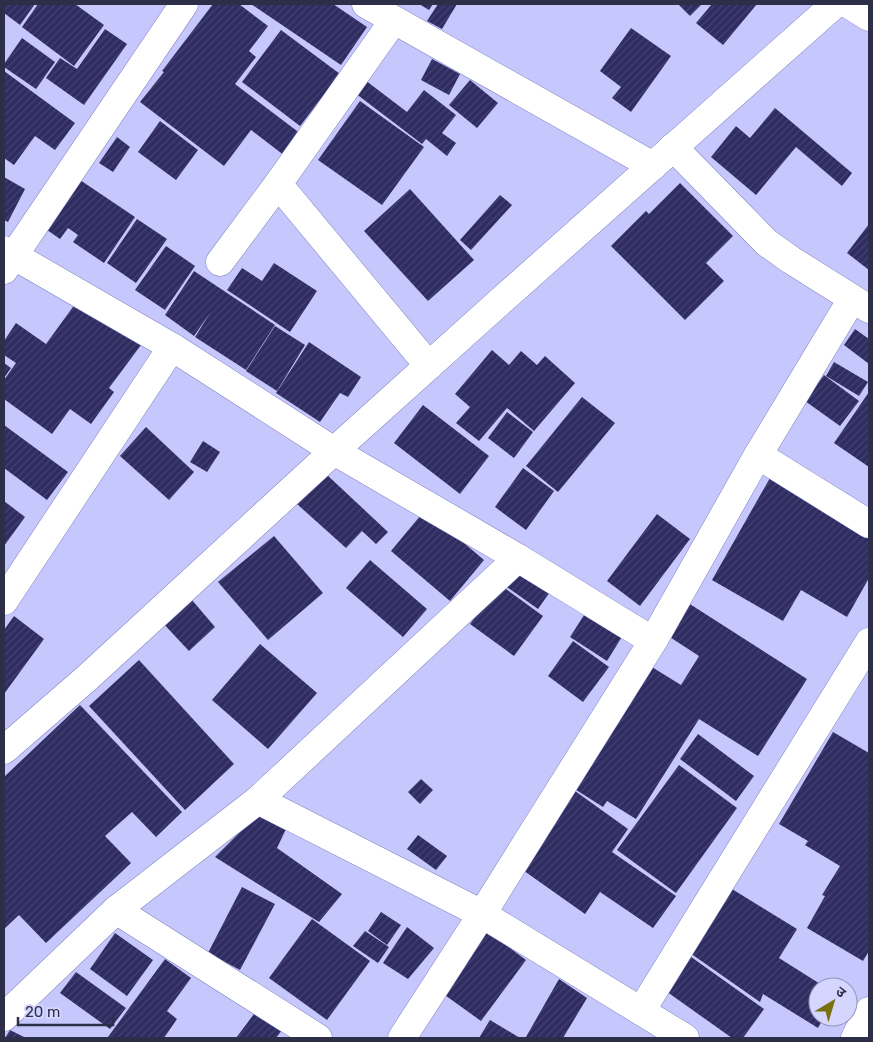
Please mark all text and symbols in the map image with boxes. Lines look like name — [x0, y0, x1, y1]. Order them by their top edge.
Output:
north arrow — [808, 977, 858, 1027]
text: उ — [832, 983, 850, 1002]
scale bar — [18, 994, 112, 1026]
text: 20 m — [25, 1003, 60, 1021]

